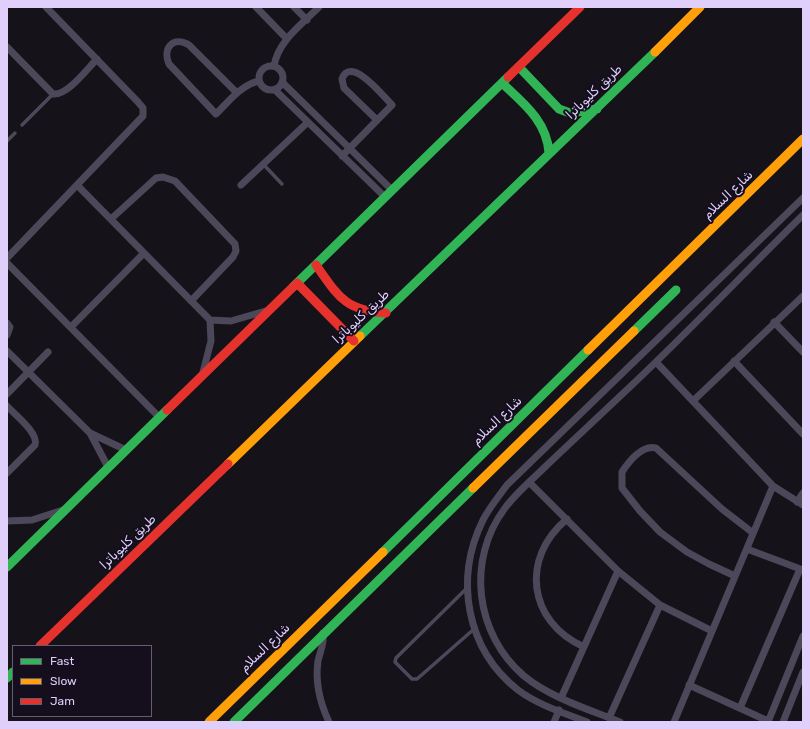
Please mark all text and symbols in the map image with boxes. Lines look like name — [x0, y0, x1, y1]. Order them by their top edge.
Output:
street label: طريق كليوباترا — [563, 61, 625, 123]
street label: شارع السلام — [700, 167, 756, 223]
street label: طريق كليوباترا — [329, 287, 393, 347]
street label: شارع السلام — [469, 393, 525, 449]
street label: طريق كليوباترا — [97, 511, 159, 573]
street label: شارع السلام — [237, 620, 293, 676]
legend — [12, 645, 152, 717]
text: Fast — [50, 654, 74, 668]
text: Slow — [50, 674, 77, 688]
text: Jam — [50, 694, 75, 708]

